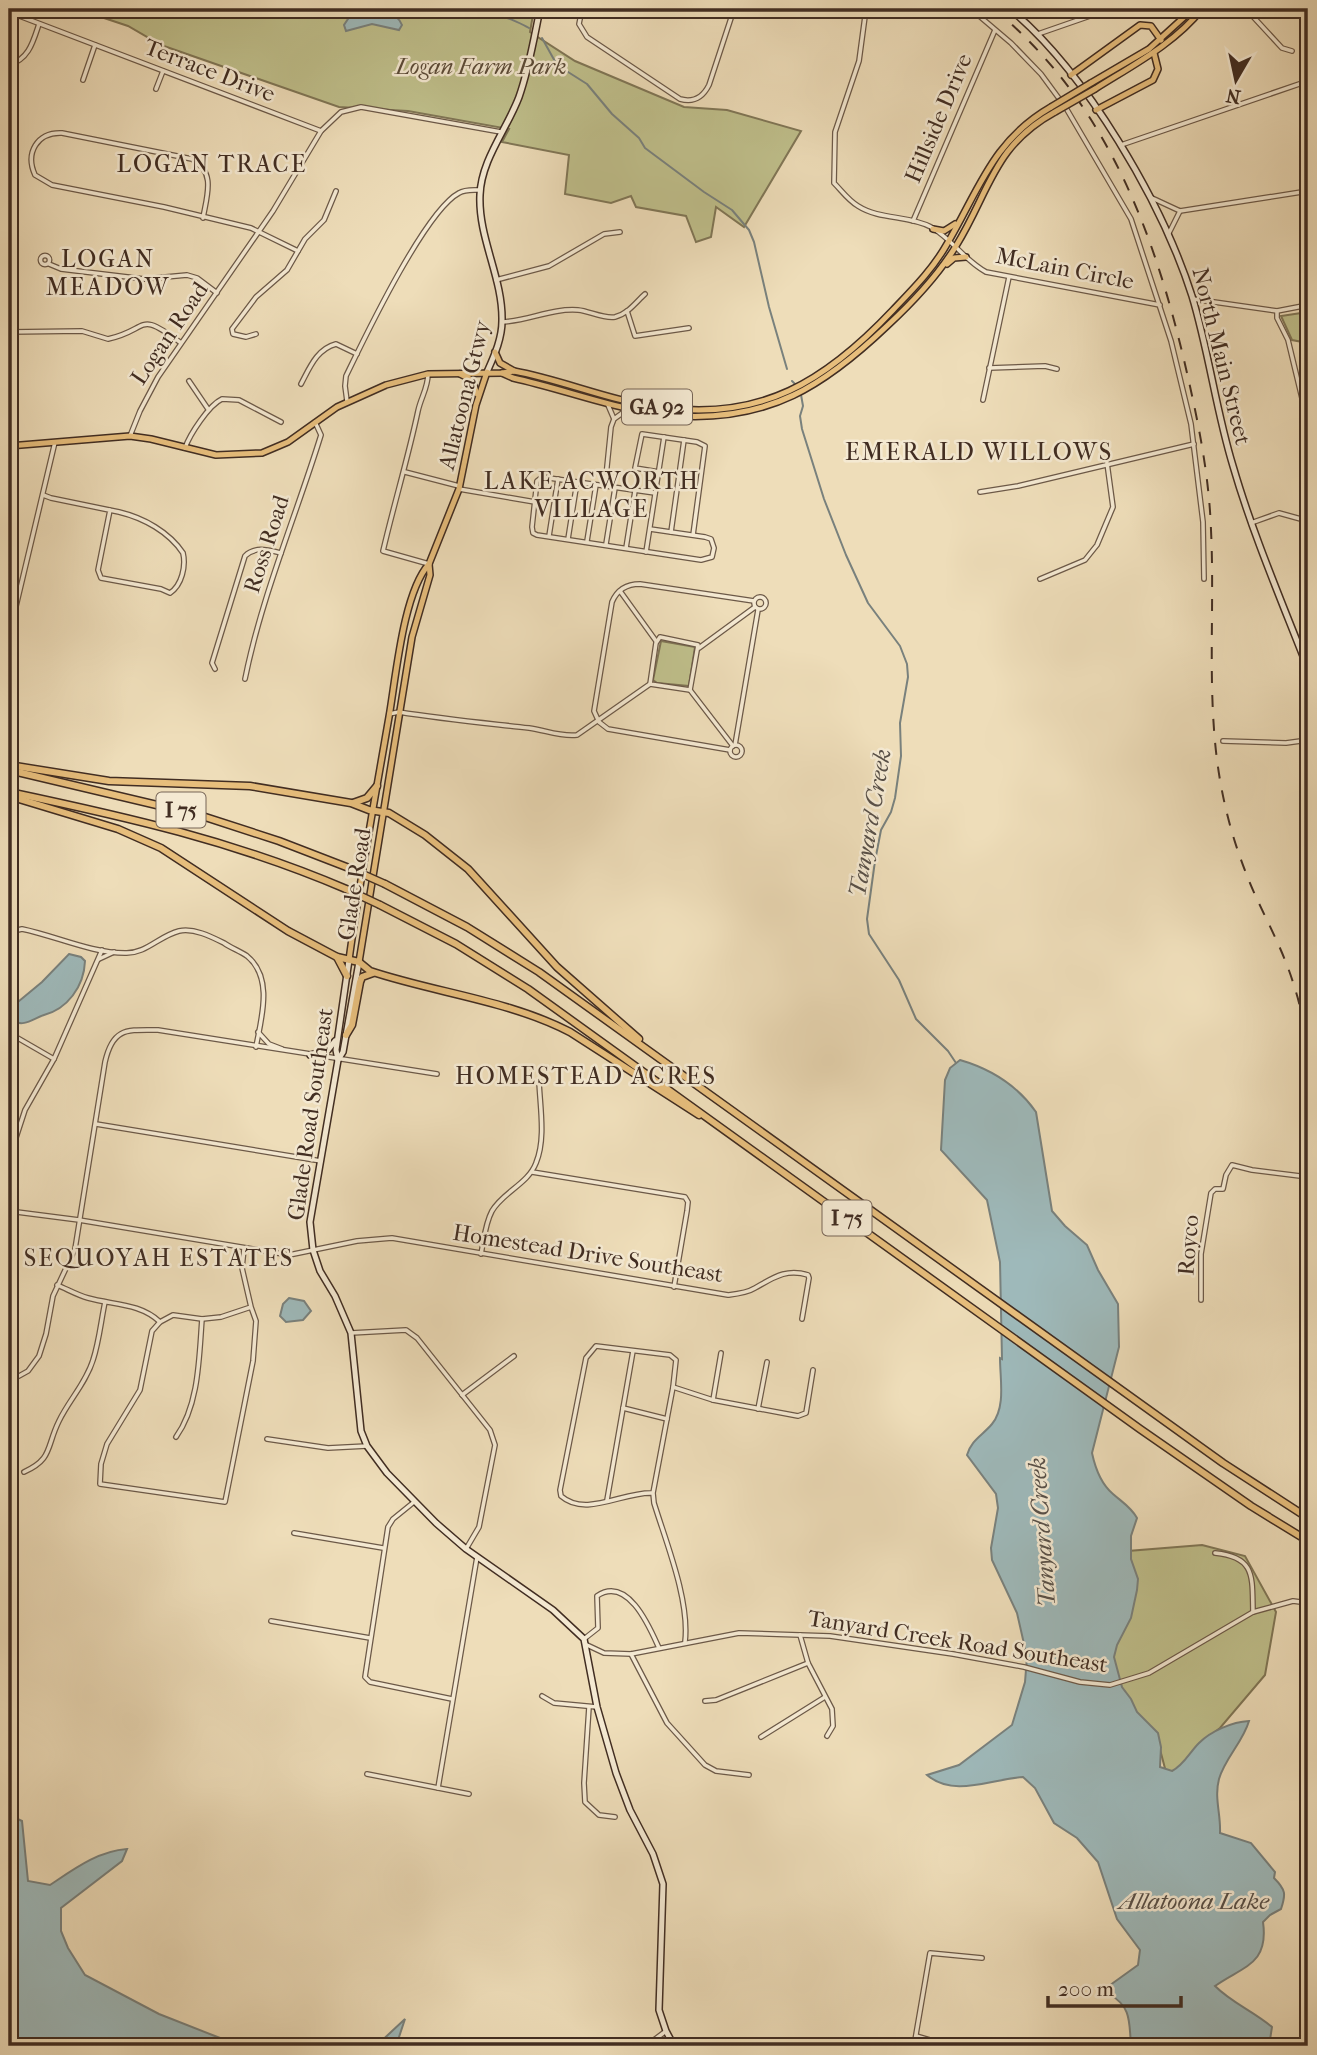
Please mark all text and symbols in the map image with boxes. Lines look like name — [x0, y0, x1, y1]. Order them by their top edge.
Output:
street label: Terrace Drive — [141, 33, 279, 108]
north arrow — [1202, 46, 1272, 116]
street label: Hillside Drive — [899, 49, 978, 187]
park label: Logan Farm Park — [393, 53, 567, 80]
text: N — [1224, 84, 1242, 108]
district label: LOGAN TRACE — [117, 150, 307, 178]
street label: McLain Circle — [994, 242, 1136, 295]
district label: LOGAN MEADOW — [46, 245, 170, 301]
street label: North Main Street — [1186, 265, 1257, 448]
street label: Logan Road — [125, 276, 214, 390]
street label: Allatoona Gtwy — [433, 317, 496, 473]
road number: GA 92 — [622, 390, 692, 424]
district label: EMERALD WILLOWS — [845, 438, 1113, 466]
district label: LAKE ACWORTH VILLAGE — [484, 467, 700, 523]
street label: Ross Road — [238, 491, 295, 596]
water label: Tanyard Creek — [843, 747, 897, 899]
road number: I 75 — [156, 792, 206, 828]
street label: Glade Road — [332, 826, 377, 942]
street label: Glade Road Southeast — [282, 1006, 339, 1222]
district label: HOMESTEAD ACRES — [455, 1062, 717, 1090]
road number: I 75 — [822, 1200, 872, 1236]
street label: Royco — [1172, 1213, 1205, 1277]
street label: Homestead Drive Southeast — [451, 1219, 725, 1288]
district label: SEQUOYAH ESTATES — [24, 1244, 294, 1272]
water label: Tanyard Creek — [1023, 1456, 1061, 1608]
street label: Tanyard Creek Road Southeast — [806, 1604, 1110, 1679]
water label: Allatoona Lake — [1116, 1887, 1270, 1915]
scale bar — [1048, 1964, 1180, 2008]
text: 200 m — [1058, 1977, 1114, 2001]

